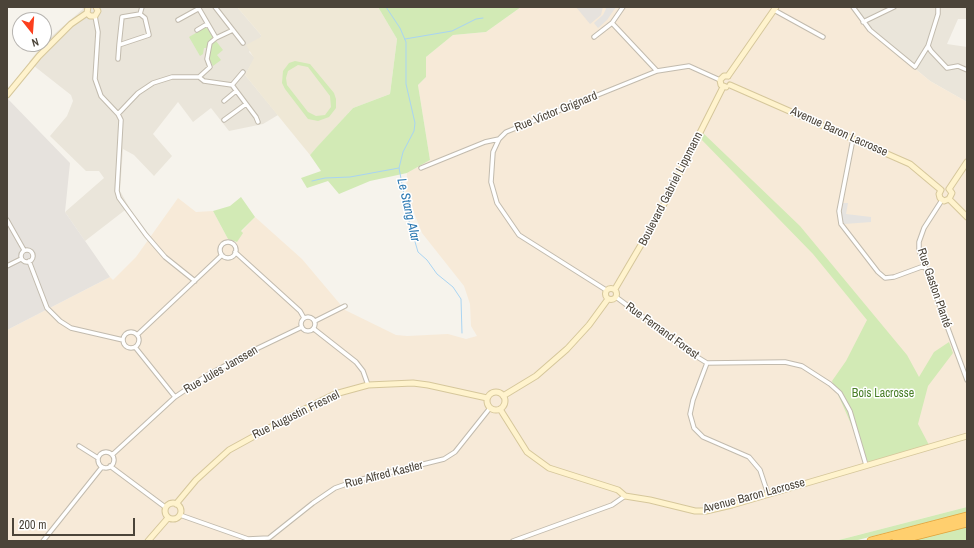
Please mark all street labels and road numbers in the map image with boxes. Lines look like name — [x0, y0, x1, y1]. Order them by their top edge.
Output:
street label: Rue Victor Grignard — [513, 89, 599, 135]
street label: Avenue Baron Lacrosse — [788, 104, 890, 160]
street label: Boulevard Gabriel Lippmann — [636, 130, 706, 248]
street label: Rue Gaston Planté — [914, 246, 954, 330]
street label: Rue Fernand Forest — [623, 300, 701, 362]
street label: Rue Jules Janssen — [181, 343, 261, 397]
street label: Rue Augustin Fresnel — [250, 388, 342, 442]
street label: Rue Alfred Kastler — [344, 458, 424, 492]
street label: Avenue Baron Lacrosse — [701, 475, 807, 517]

